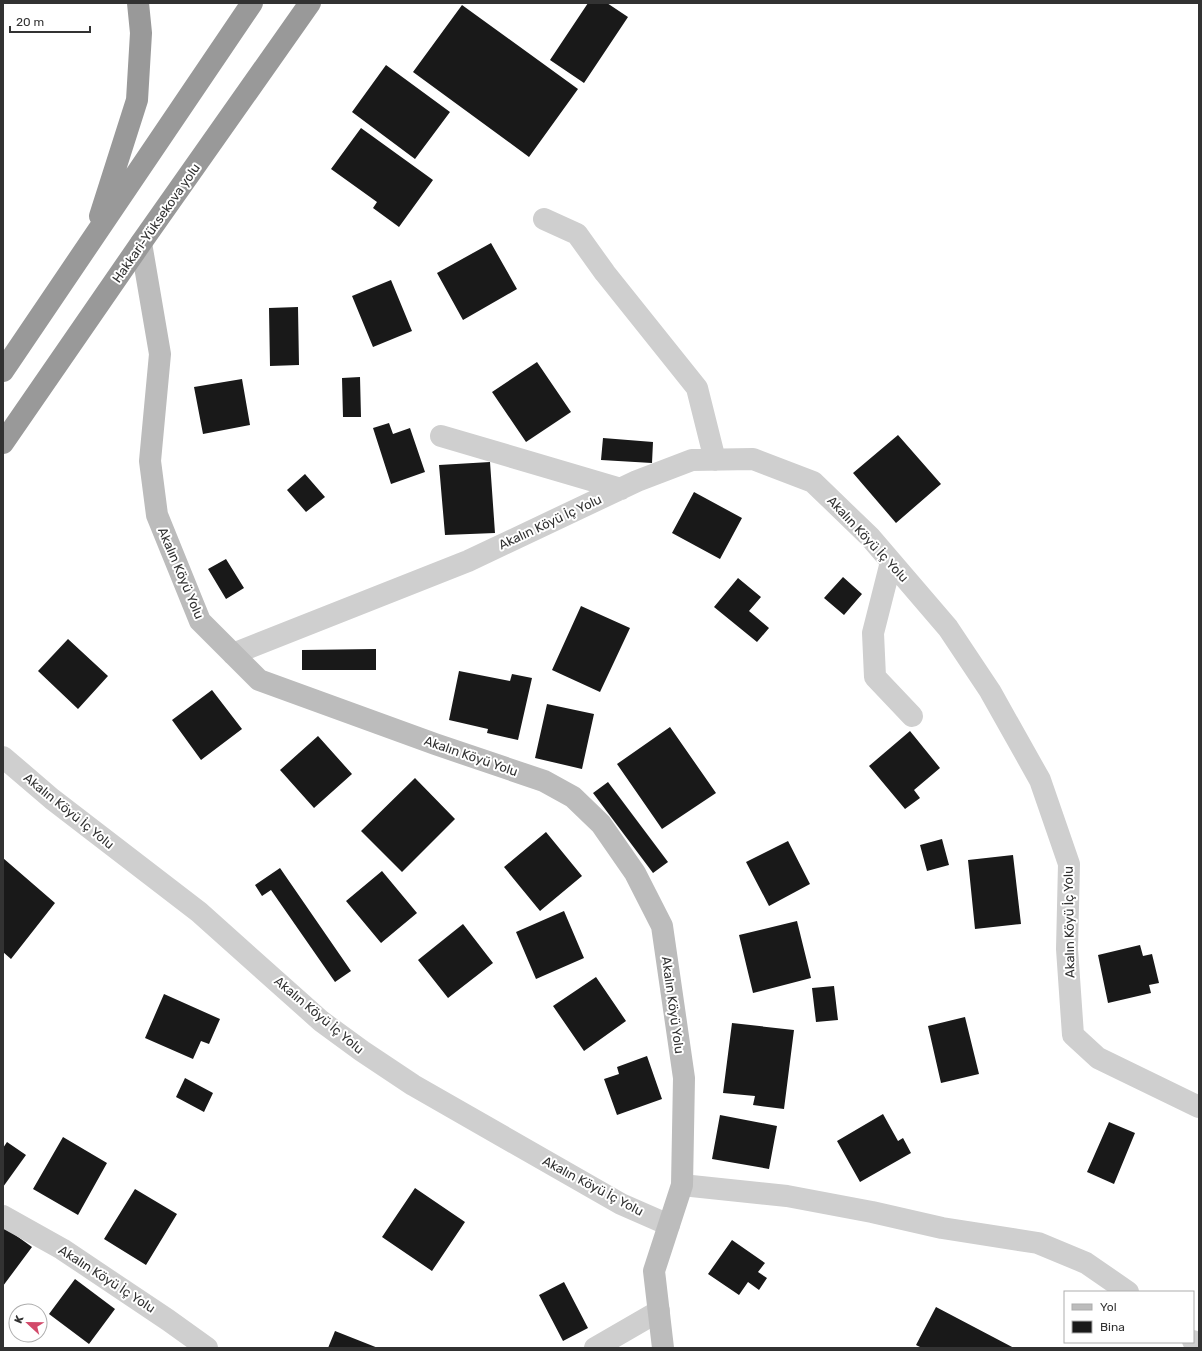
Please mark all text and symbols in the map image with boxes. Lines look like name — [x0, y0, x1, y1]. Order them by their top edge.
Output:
scale bar — [10, 8, 90, 34]
text: 20 m — [16, 15, 44, 29]
street label: Hakkari-Yüksekova yolu — [109, 160, 203, 286]
street label: Akalın Köyü İç Yolu — [496, 492, 604, 552]
street label: Akalın Köyü İç Yolu — [824, 493, 912, 585]
street label: Akalın Köyü Yolu — [155, 525, 207, 621]
street label: Akalın Köyü Yolu — [422, 733, 520, 779]
street label: Akalın Köyü İç Yolu — [21, 770, 117, 852]
street label: Akalın Köyü İç Yolu — [1061, 866, 1077, 978]
street label: Akalın Köyü Yolu — [659, 955, 687, 1055]
street label: Akalın Köyü İç Yolu — [271, 973, 367, 1057]
street label: Akalın Köyü İç Yolu — [540, 1153, 646, 1219]
street label: Akalın Köyü İç Yolu — [56, 1242, 158, 1316]
legend — [1064, 1291, 1194, 1343]
text: Yol — [1100, 1300, 1117, 1314]
north arrow — [8, 1303, 48, 1343]
text: K — [12, 1313, 27, 1325]
text: Bina — [1100, 1320, 1125, 1334]

